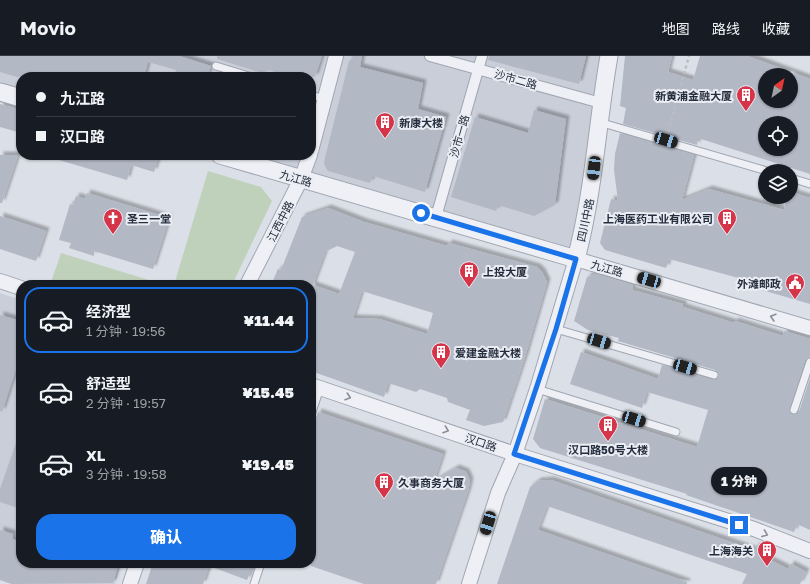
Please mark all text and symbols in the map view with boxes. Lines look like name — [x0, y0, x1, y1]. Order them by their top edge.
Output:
text: Movio — [20, 16, 76, 39]
text: 地图 — [662, 20, 690, 37]
text: 路线 — [712, 20, 740, 37]
text: 收藏 — [762, 20, 790, 37]
street label: 沙市二路 — [493, 67, 539, 91]
north arrow — [758, 68, 798, 108]
map controls — [758, 68, 798, 204]
building icon: 新黄浦金融大厦 — [735, 84, 757, 112]
text: 九江路 — [60, 89, 105, 107]
place label: 新黄浦金融大厦 — [655, 89, 732, 102]
building icon: 新康大楼 — [374, 111, 396, 139]
street label: 沙市一路 — [447, 113, 471, 159]
place label: 新康大楼 — [399, 116, 443, 129]
button: locate — [758, 116, 798, 156]
text: 汉口路 — [60, 127, 105, 145]
car — [653, 131, 679, 149]
car — [587, 155, 601, 181]
button: layers — [758, 164, 798, 204]
street label: 九江路 — [278, 167, 314, 189]
street label: 四川中路 — [574, 197, 596, 243]
street label: 江西中路 — [264, 198, 296, 244]
route start — [412, 204, 430, 222]
church icon: 圣三一堂 — [102, 207, 124, 235]
building icon: 上海医药工业有限公司 — [716, 207, 738, 235]
place label: 圣三一堂 — [127, 212, 171, 225]
place label: 上海医药工业有限公司 — [603, 212, 713, 225]
street label: 九江路 — [589, 257, 625, 279]
building icon: 上投大厦 — [458, 260, 480, 288]
place label: 上投大厦 — [483, 265, 527, 278]
car — [636, 271, 662, 289]
public building icon: 外滩邮政 — [784, 272, 806, 300]
place label: 外滩邮政 — [737, 277, 781, 290]
icon: car — [38, 302, 74, 338]
text: 经济型 — [86, 302, 131, 320]
text: ¥11.44 — [244, 311, 294, 329]
one-way arrow — [769, 313, 776, 322]
text: 1 分钟 · 19:56 — [86, 323, 165, 339]
car — [586, 332, 612, 350]
building icon: 爱建金融大楼 — [430, 341, 452, 369]
place label: 爱建金融大楼 — [455, 346, 521, 359]
car — [672, 358, 698, 376]
icon: car — [38, 374, 74, 410]
text: 舒适型 — [86, 374, 131, 392]
text: ¥15.45 — [242, 383, 294, 401]
one-way arrow — [344, 392, 351, 401]
text: 2 分钟 · 19:57 — [86, 395, 166, 411]
car — [621, 410, 647, 428]
building icon: 汉口路50号大楼 — [597, 414, 619, 442]
one-way arrow — [443, 426, 450, 434]
street label: 汉口路 — [463, 430, 499, 454]
place label: 汉口路50号大楼 — [568, 443, 648, 456]
icon: car — [38, 446, 74, 482]
text: XL — [86, 446, 105, 464]
text: ¥19.45 — [242, 455, 294, 473]
text: 3 分钟 · 19:58 — [86, 466, 167, 482]
callout: 1 分钟 — [711, 467, 767, 495]
building icon: 久事商务大厦 — [373, 471, 395, 499]
text: 1 分钟 — [721, 473, 757, 489]
place label: 久事商务大厦 — [398, 476, 464, 489]
car — [479, 510, 497, 536]
button: 确认 — [36, 514, 296, 560]
route end — [730, 516, 748, 534]
one-way arrow — [761, 529, 768, 537]
building icon: 上海海关 — [756, 539, 778, 567]
place label: 上海海关 — [709, 544, 753, 557]

